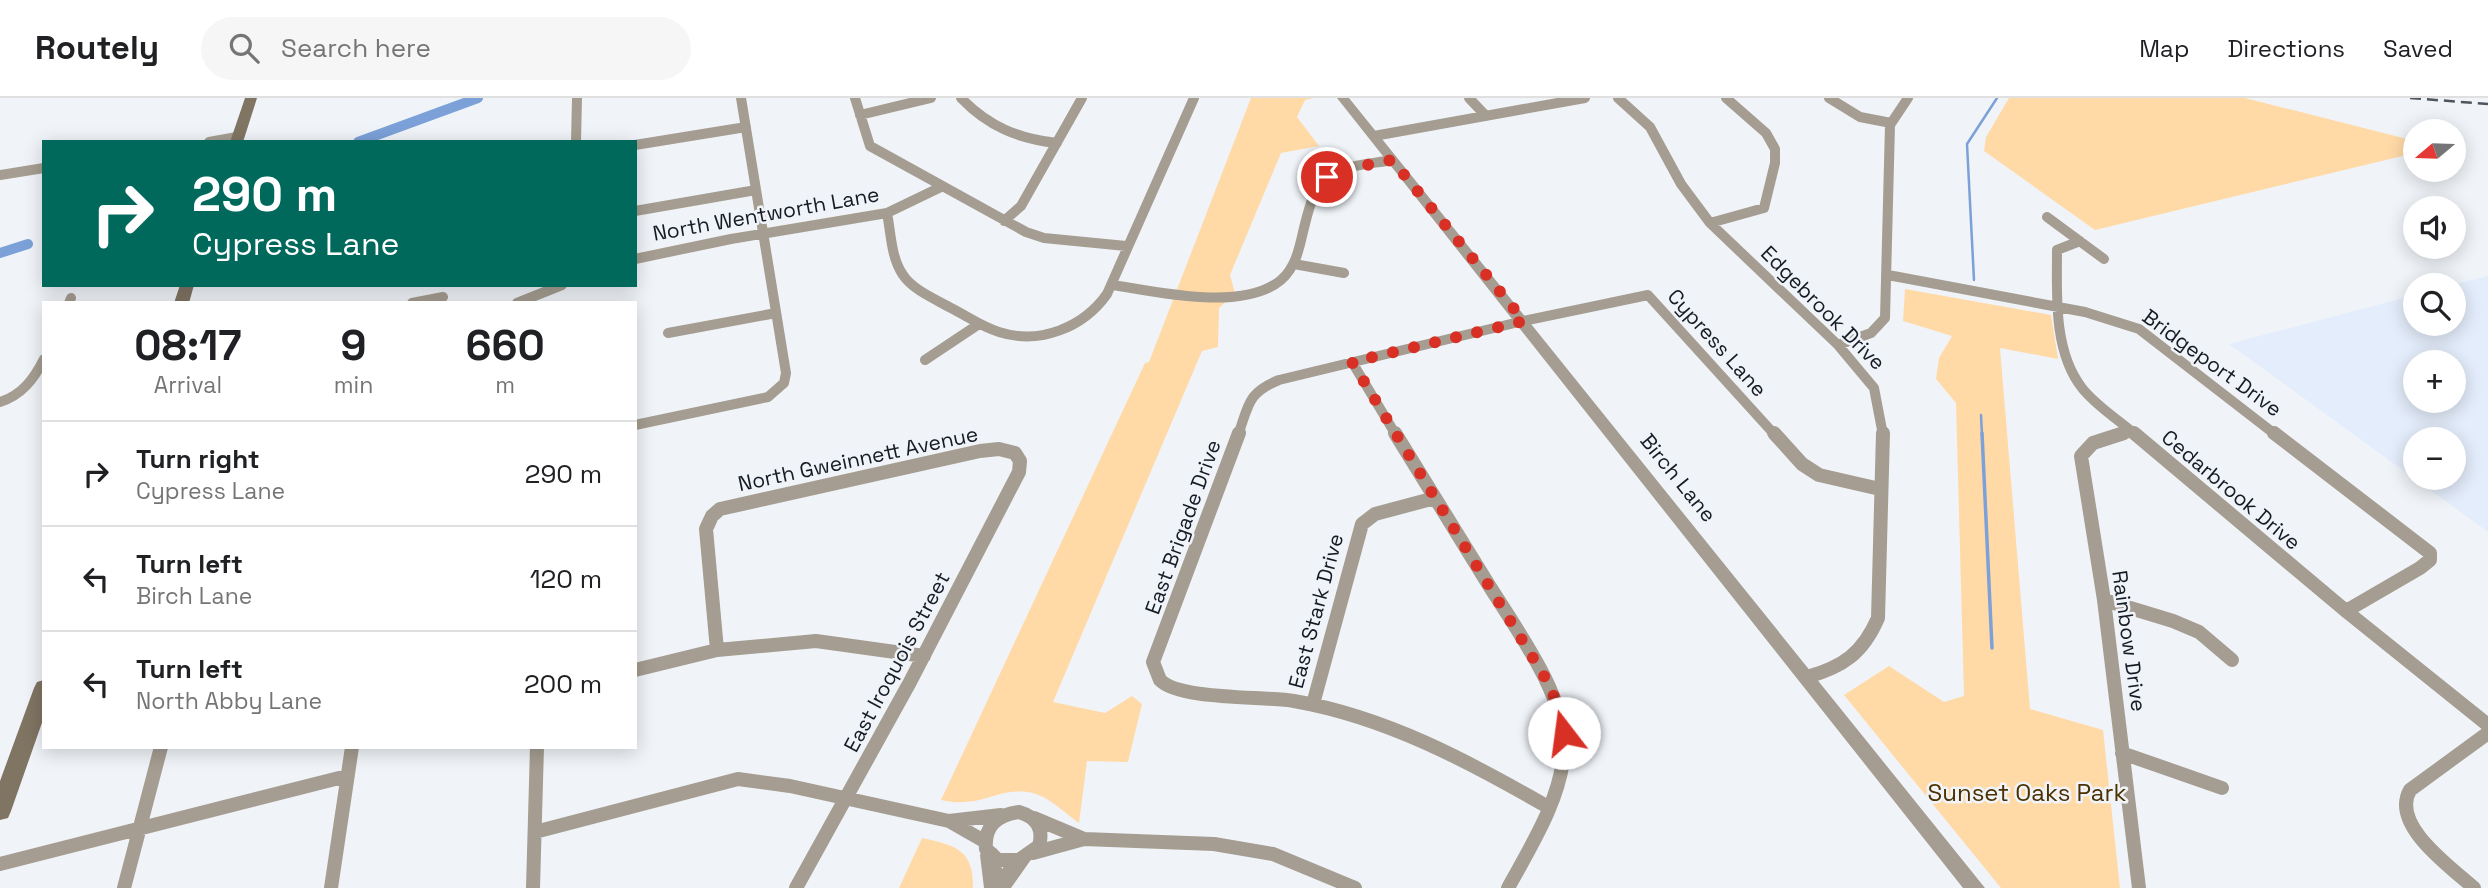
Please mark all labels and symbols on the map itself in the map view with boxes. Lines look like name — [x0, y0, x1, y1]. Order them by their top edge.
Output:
north arrow — [2403, 119, 2466, 182]
pin — [1297, 147, 1357, 207]
street label: North Wentworth Lane — [650, 180, 881, 247]
street label: Edgebrook Drive — [1755, 240, 1891, 376]
street label: Cypress Lane — [1662, 283, 1773, 402]
street label: Bridgeport Drive — [2137, 303, 2287, 422]
street label: North Gweinnett Avenue — [735, 420, 980, 497]
street label: Cedarbrook Drive — [2156, 424, 2306, 556]
street label: Birch Lane — [1634, 428, 1722, 527]
street label: East Brigade Drive — [1138, 436, 1227, 618]
street label: East Stark Drive — [1282, 531, 1349, 691]
street label: East Iroquois Street — [838, 567, 956, 757]
street label: Rainbow Drive — [2106, 569, 2153, 713]
position arrow — [1527, 696, 1601, 770]
park label: Sunset Oaks Park — [1928, 777, 2127, 808]

